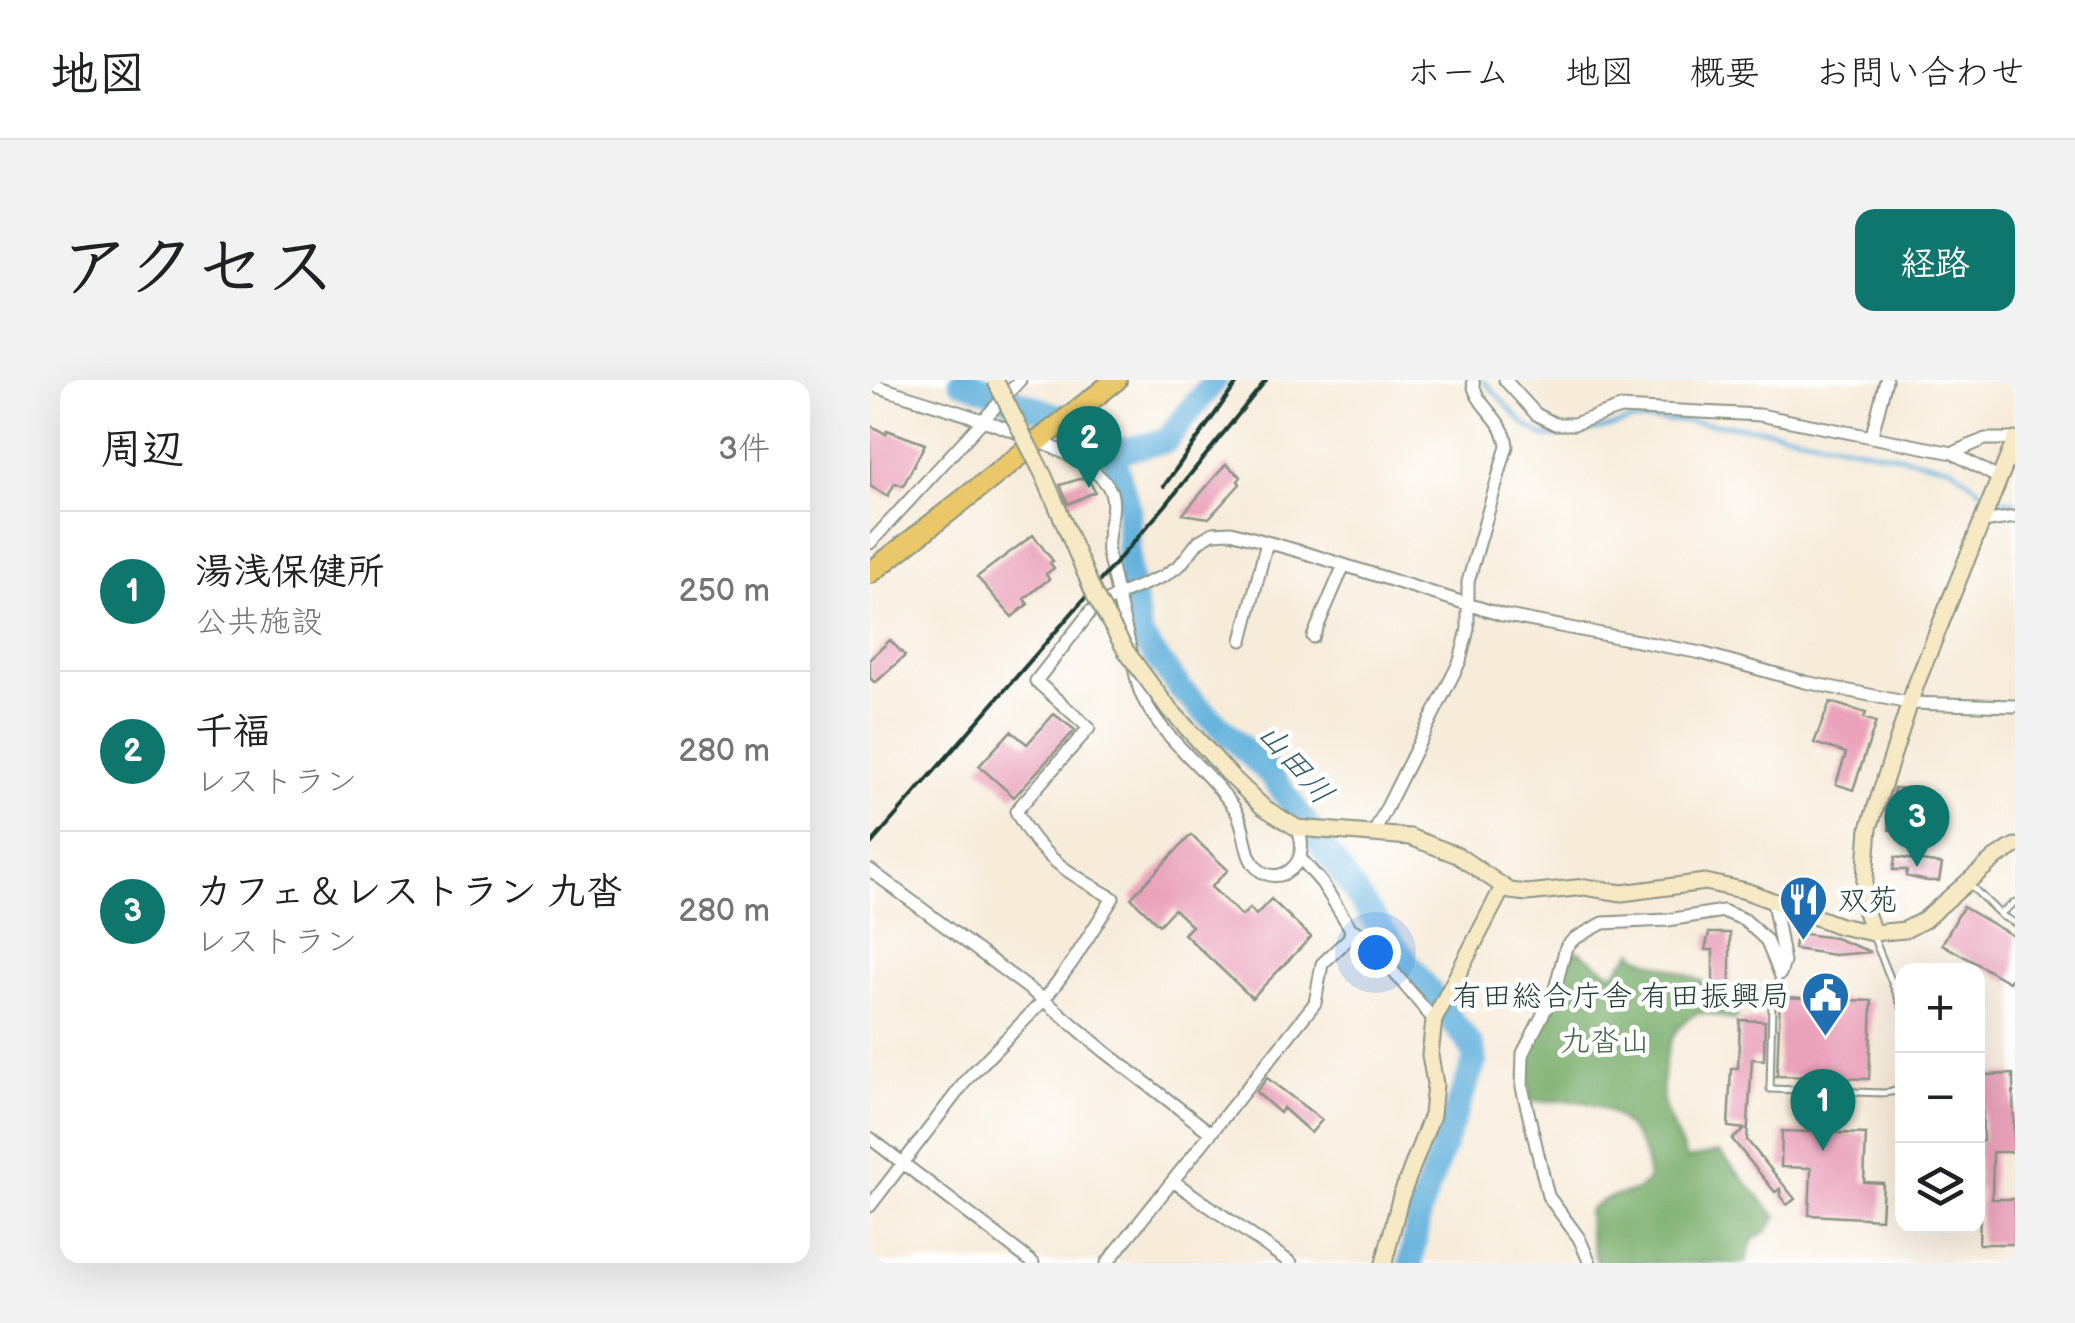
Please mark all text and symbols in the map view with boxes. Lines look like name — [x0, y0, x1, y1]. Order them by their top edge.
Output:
text: 地図 — [50, 47, 146, 104]
text: ホーム — [1406, 52, 1510, 95]
text: 地図 — [1565, 52, 1635, 95]
text: 概要 — [1690, 52, 1760, 95]
text: お問い合わせ — [1815, 52, 2025, 95]
button: 経路 — [1855, 209, 2015, 311]
text: アクセス — [60, 227, 336, 311]
pin: 2 — [1056, 406, 1122, 488]
text: 周辺 — [100, 425, 184, 476]
text: 3件 — [718, 430, 770, 469]
text: 湯浅保健所 — [195, 550, 385, 595]
text: 1 — [126, 572, 139, 611]
text: 250 m — [679, 572, 770, 611]
text: 公共施設 — [195, 603, 323, 642]
text: 千福 — [195, 710, 271, 755]
water label: 山田川 — [1249, 715, 1341, 813]
text: 2 — [123, 732, 142, 771]
text: 280 m — [679, 732, 770, 771]
text: レストラン — [195, 763, 358, 802]
pin: 3 — [1884, 784, 1950, 867]
text: カフェ＆レストラン 九沓 — [195, 870, 623, 915]
restaurant icon: 双苑 — [1777, 874, 1829, 942]
place label: 双苑 — [1838, 883, 1898, 919]
text: 3 — [123, 892, 142, 931]
text: 280 m — [679, 892, 770, 931]
text: レストラン — [195, 923, 358, 962]
your location — [1350, 927, 1401, 978]
map controls — [1895, 963, 1985, 1233]
button: + — [1895, 963, 1985, 1053]
public building icon: 有田総合庁舎 有田振興局 — [1799, 970, 1851, 1038]
place label: 有田総合庁舎 有田振興局 — [1452, 979, 1790, 1015]
park label: 九沓山 — [1560, 1024, 1650, 1060]
button: − — [1895, 1053, 1985, 1143]
pin: 1 — [1790, 1068, 1856, 1151]
button: layers — [1895, 1143, 1985, 1233]

